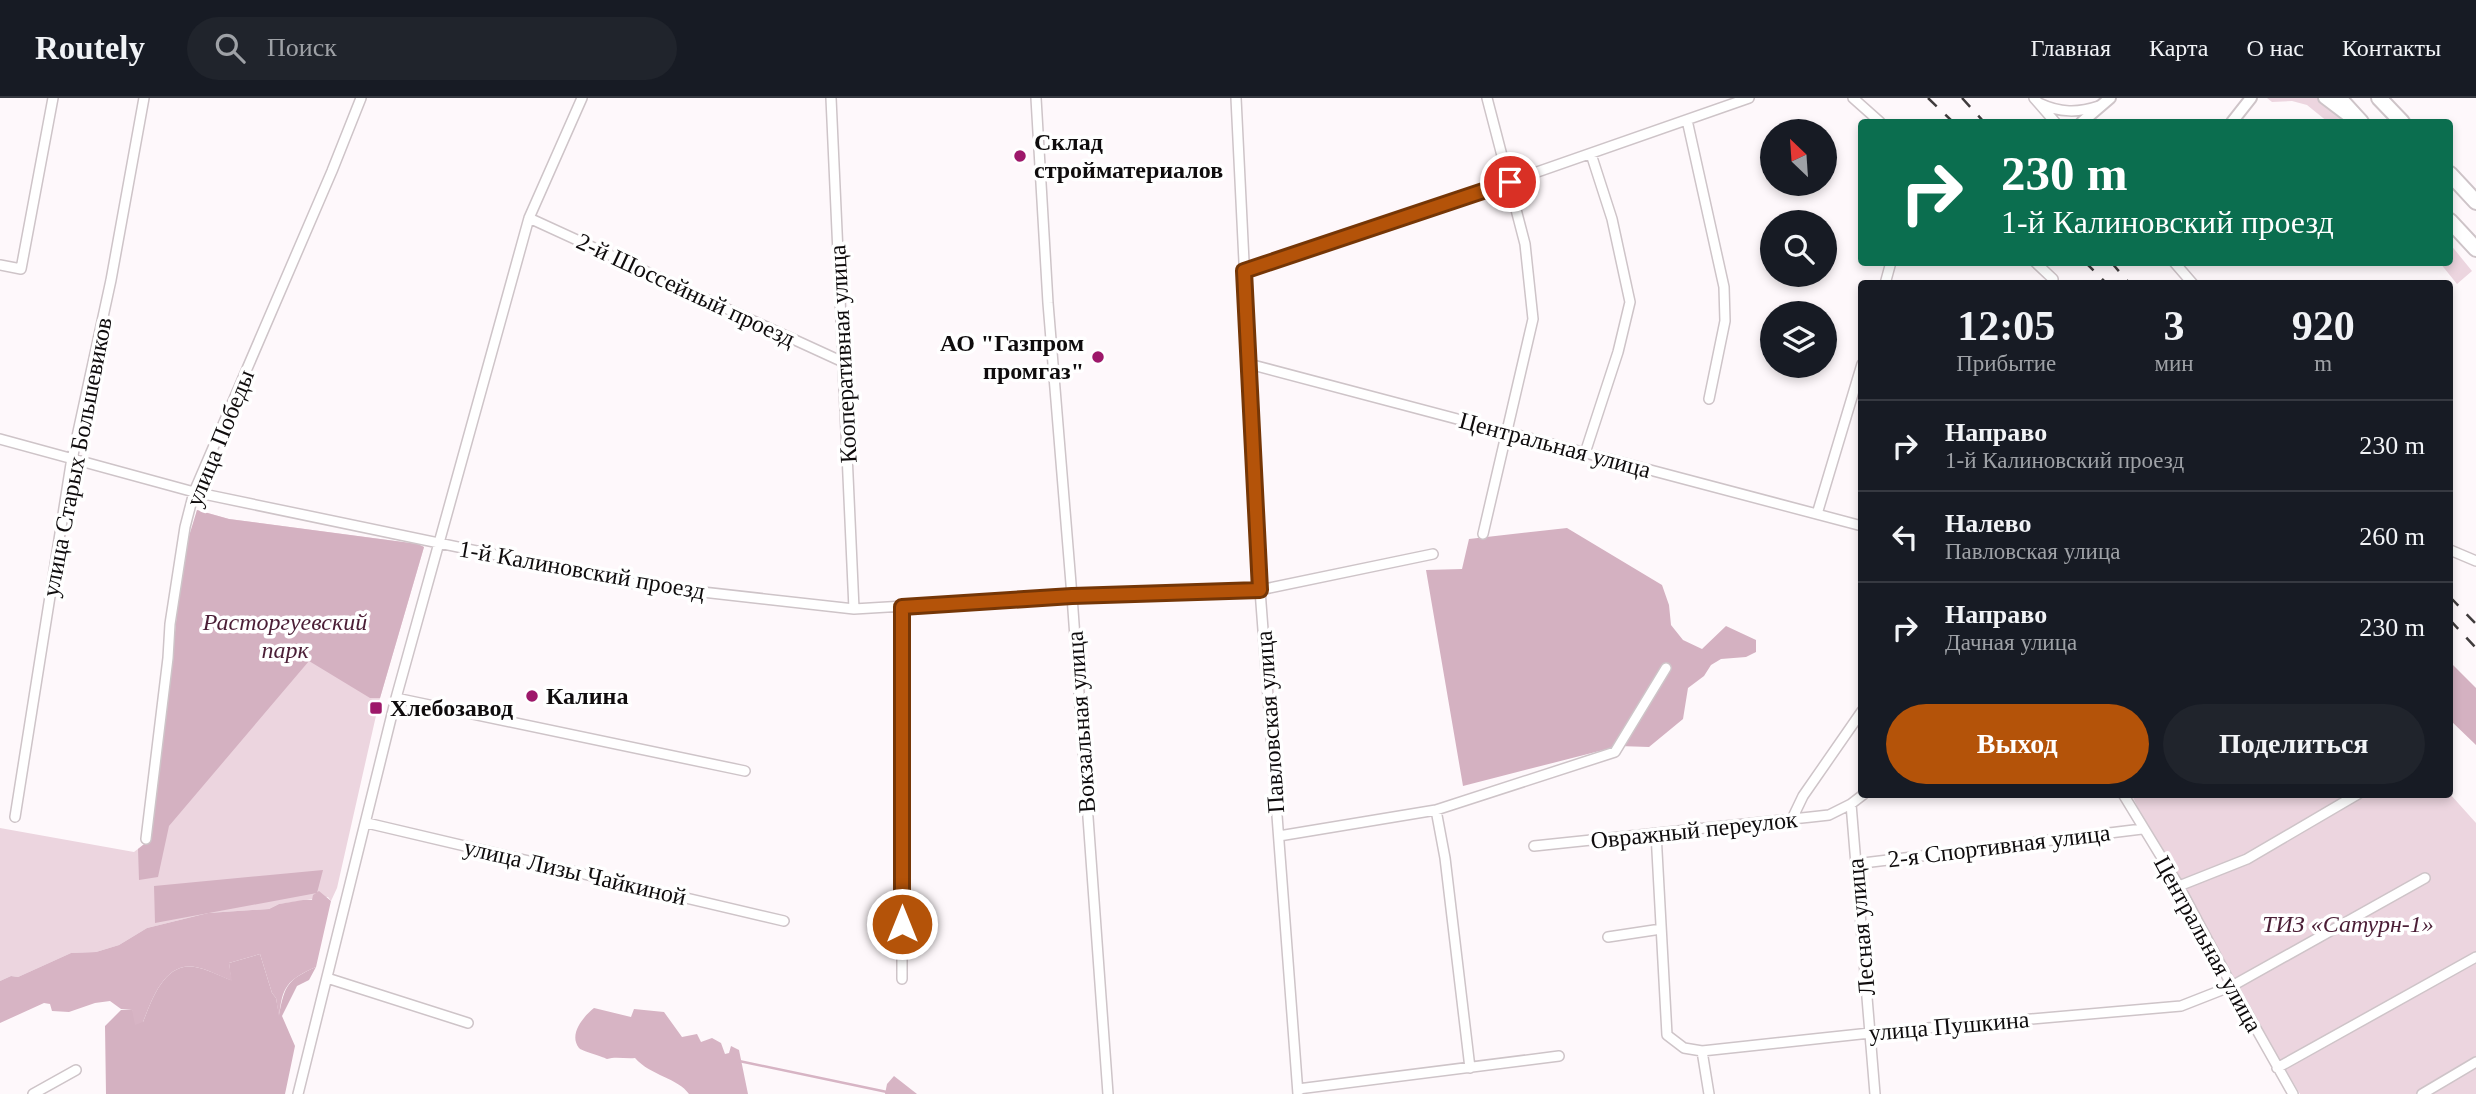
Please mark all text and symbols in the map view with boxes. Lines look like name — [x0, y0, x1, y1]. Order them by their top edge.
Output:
search box — [187, 17, 677, 80]
icon: search — [211, 29, 249, 67]
text: Routely — [35, 30, 145, 66]
text: Поиск — [267, 33, 337, 62]
text: Главная — [2030, 35, 2111, 61]
text: Карта — [2149, 35, 2208, 61]
text: О нас — [2246, 35, 2304, 61]
text: Контакты — [2342, 35, 2441, 61]
north arrow — [1760, 119, 1838, 196]
map controls — [1760, 119, 1837, 378]
place label: Склад стройматериалов — [1034, 129, 1223, 183]
text: 230 m — [2001, 146, 2128, 201]
icon: right — [1886, 147, 1977, 238]
marker: Склад стройматериалов — [1012, 148, 1028, 164]
pin — [1480, 152, 1540, 212]
icon: arrive — [1491, 163, 1529, 201]
text: 1-й Калиновский проезд — [2001, 204, 2334, 240]
button: search — [1760, 210, 1837, 287]
street label: 2-й Шоссейный проезд — [573, 228, 799, 352]
street label: Кооперативная улица — [824, 244, 862, 464]
button: layers — [1760, 301, 1837, 378]
text: 12:05 — [1957, 303, 2055, 349]
text: 3 — [2164, 303, 2185, 349]
text: 920 — [2292, 303, 2355, 349]
street label: улица Старых Большевиков — [37, 315, 117, 599]
place label: АО "Газпром промгаз" — [940, 330, 1084, 384]
marker: АО "Газпром промгаз" — [1090, 349, 1106, 365]
text: Прибытие — [1956, 351, 2056, 376]
text: мин — [2154, 351, 2194, 376]
text: m — [2314, 351, 2332, 376]
street label: улица Победы — [181, 366, 259, 510]
street label: Центральная улица — [1456, 407, 1654, 483]
text: Направо — [1945, 418, 2047, 447]
icon: right — [1886, 427, 1924, 465]
text: 230 m — [2359, 431, 2425, 460]
text: 1-й Калиновский проезд — [1945, 448, 2184, 473]
text: Налево — [1945, 509, 2031, 538]
icon: left — [1886, 518, 1924, 556]
text: 260 m — [2359, 522, 2425, 551]
street label: 1-й Калиновский проезд — [457, 536, 707, 604]
text: Павловская улица — [1945, 539, 2120, 564]
text: Направо — [1945, 600, 2047, 629]
park label: Расторгуевский парк — [202, 609, 367, 663]
icon: right — [1886, 609, 1924, 647]
text: 230 m — [2359, 613, 2425, 642]
street label: Павловская улица — [1251, 629, 1289, 814]
street label: Вокзальная улица — [1062, 630, 1100, 814]
text: Дачная улица — [1945, 630, 2077, 655]
place label: Калина — [546, 683, 628, 709]
marker: Калина — [524, 688, 540, 704]
place label: Хлебозавод — [390, 695, 513, 721]
marker: Хлебозавод — [368, 700, 384, 716]
button: Выход — [1886, 704, 2149, 784]
button: Поделиться — [2163, 704, 2425, 784]
street label: Овражный переулок — [1589, 806, 1799, 854]
street label: 2-я Спортивная улица — [1886, 819, 2112, 873]
street label: улица Лизы Чайкиной — [461, 834, 689, 910]
street label: Центральная улица — [2149, 851, 2267, 1037]
street label: Лесная улица — [1842, 857, 1880, 997]
position arrow — [865, 887, 939, 961]
park label: ТИЗ «Сатурн-1» — [2262, 911, 2434, 937]
street label: улица Пушкина — [1868, 1006, 2031, 1046]

